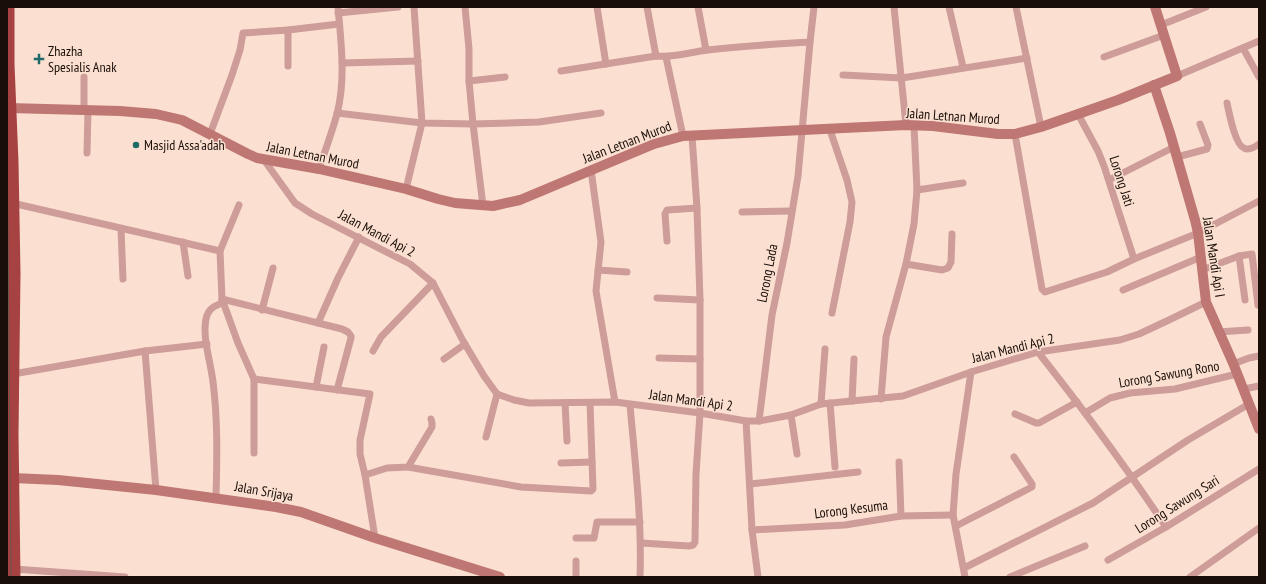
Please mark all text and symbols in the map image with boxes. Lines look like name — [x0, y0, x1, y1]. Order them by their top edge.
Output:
place label: Zhazha Spesialis Anak — [48, 42, 117, 76]
marker: Zhazha Spesialis Anak — [33, 53, 45, 65]
street label: Jalan Letnan Murod — [905, 104, 1000, 128]
street label: Jalan Letnan Murod — [579, 117, 674, 168]
place label: Masjid Assa'adah — [144, 136, 225, 154]
street label: Jalan Letnan Murod — [264, 137, 361, 173]
marker: Masjid Assa'adah — [131, 140, 141, 150]
street label: Lorong Jati — [1105, 153, 1139, 209]
street label: Jalan Mandi Api 2 — [335, 205, 418, 261]
street label: Jalan Mandi Api I — [1199, 214, 1229, 299]
street label: Lorong Lada — [753, 242, 781, 304]
street label: Jalan Mandi Api 2 — [969, 329, 1056, 367]
street label: Lorong Sawung Rono — [1117, 356, 1221, 392]
street label: Jalan Mandi Api 2 — [647, 385, 734, 415]
street label: Lorong Sawung Sari — [1132, 471, 1222, 537]
street label: Jalan Srijaya — [232, 477, 295, 505]
street label: Lorong Kesuma — [813, 496, 889, 522]

